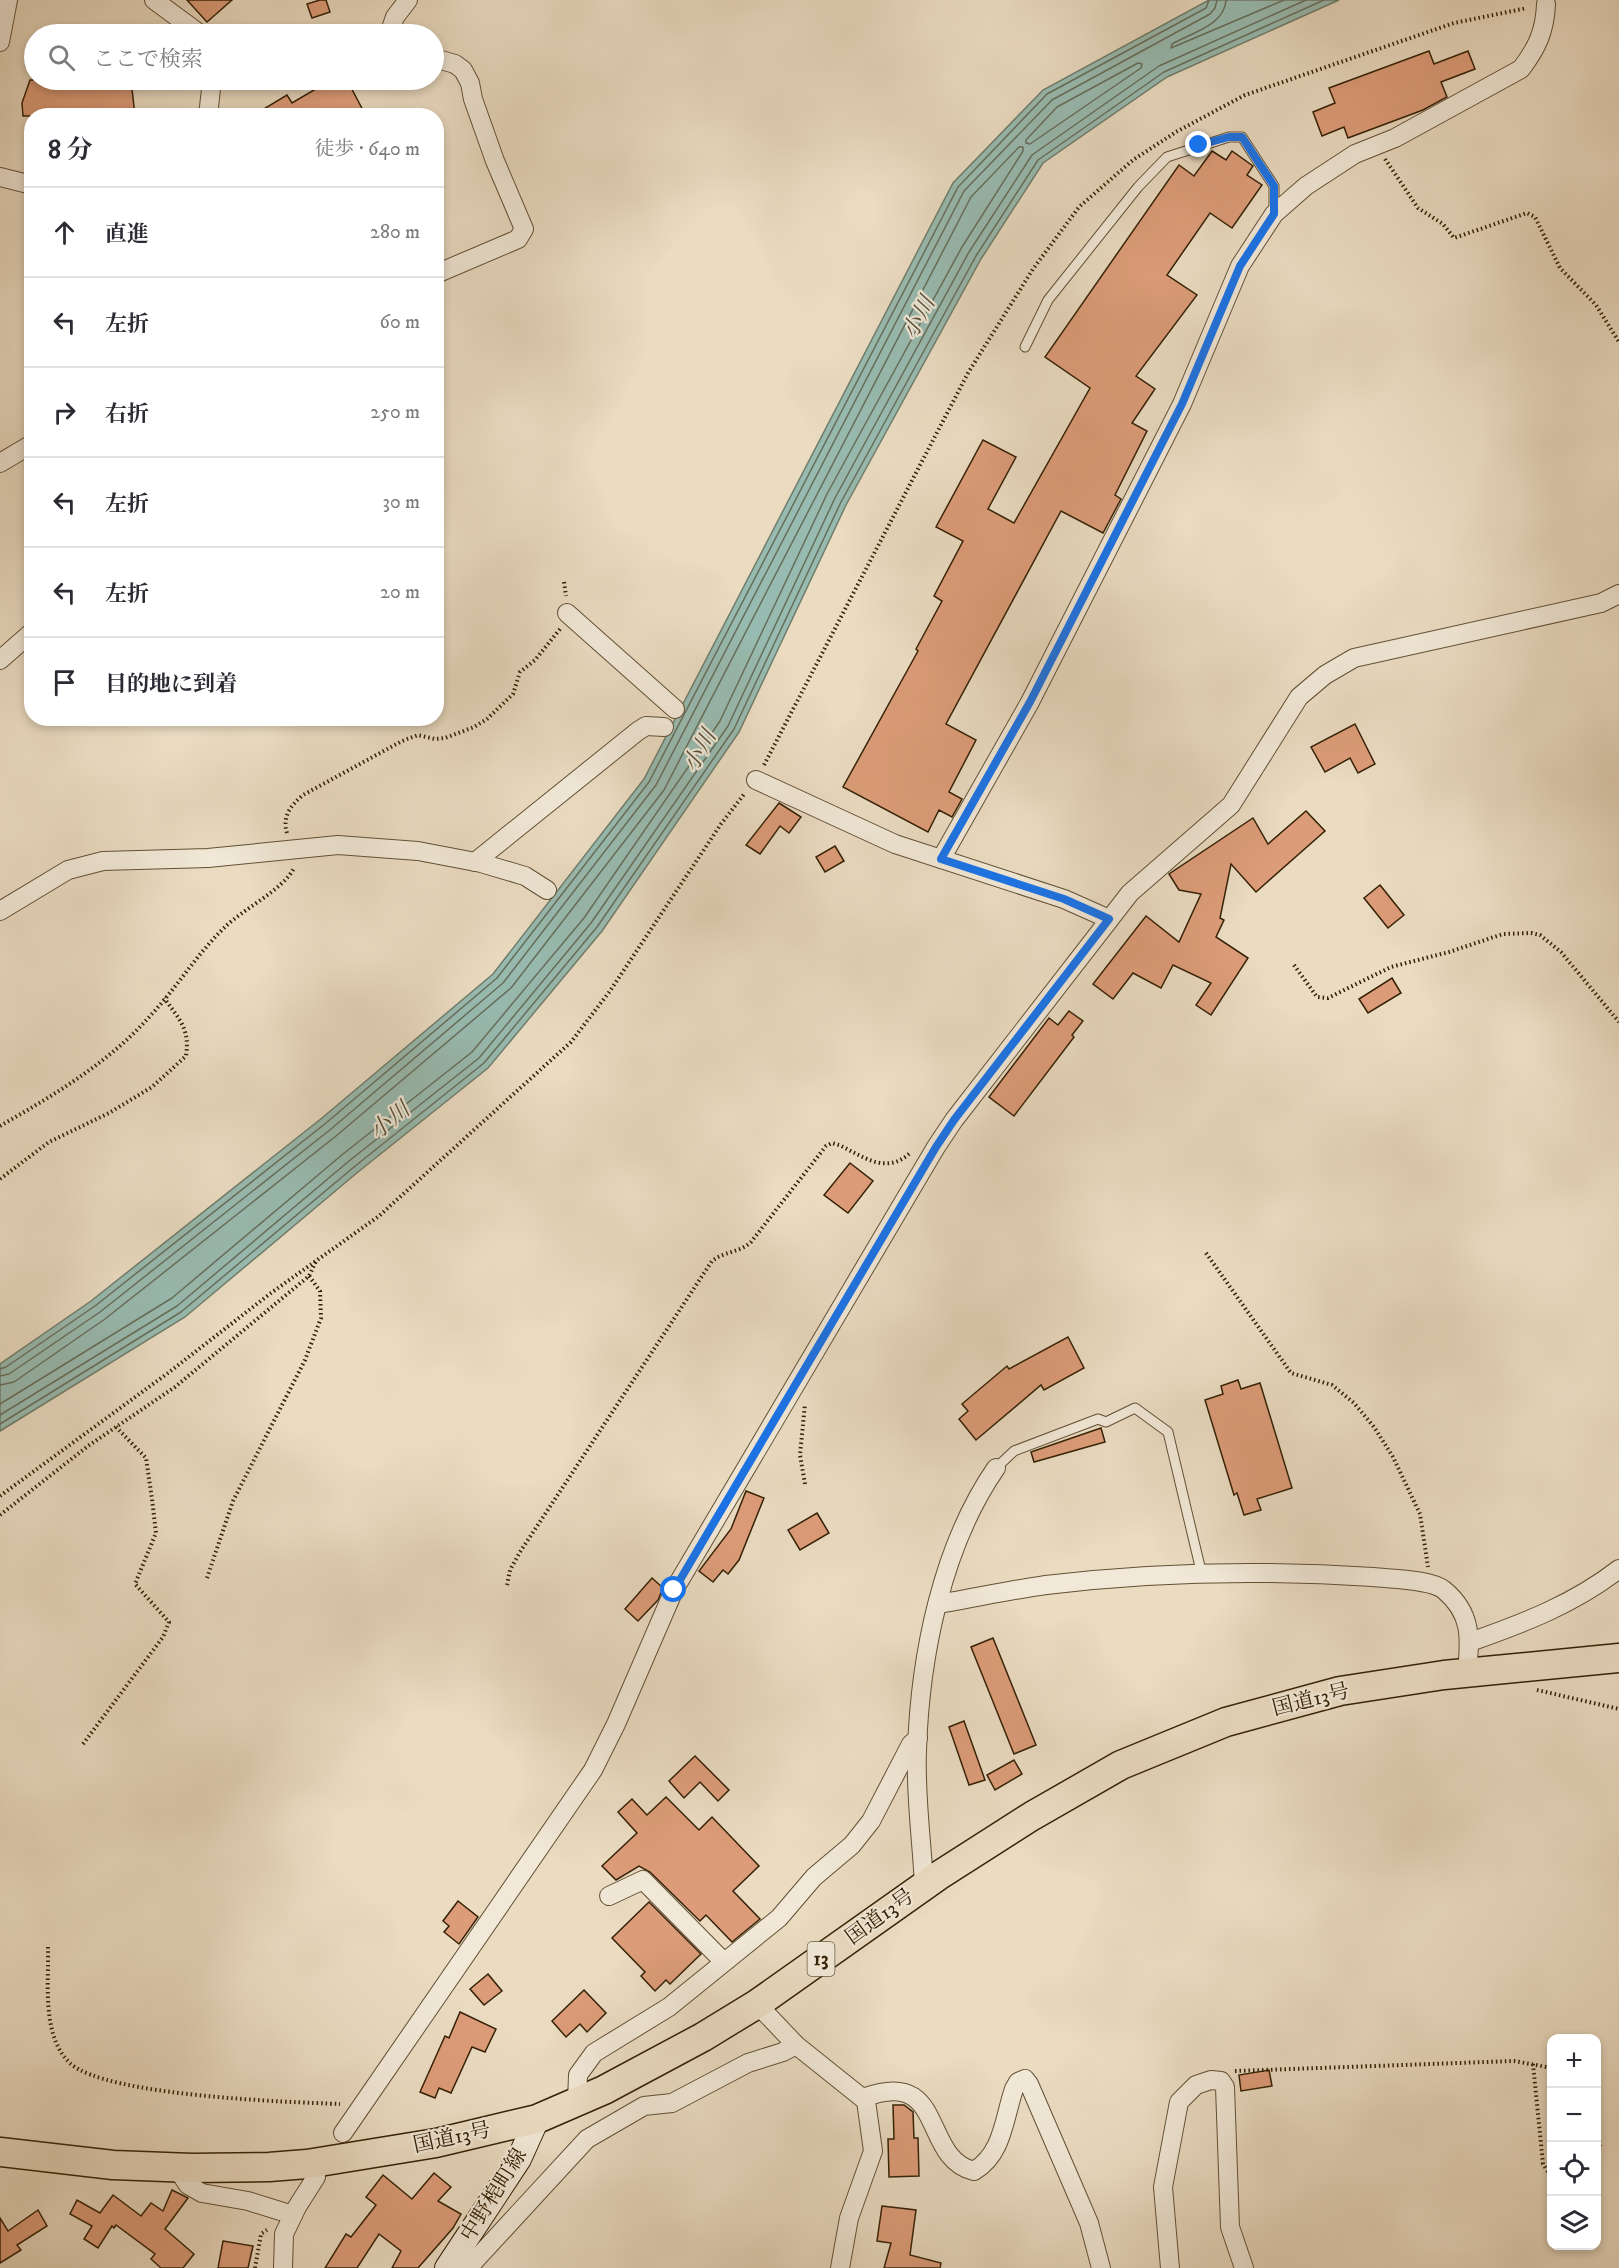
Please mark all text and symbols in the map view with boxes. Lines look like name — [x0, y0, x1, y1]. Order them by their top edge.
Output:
search box — [24, 24, 444, 90]
icon: search — [45, 41, 78, 74]
text: ここで検索 — [93, 46, 203, 73]
route end — [1185, 131, 1211, 157]
text: 8 分 — [48, 134, 93, 167]
text: 徒歩 · 640 m — [315, 137, 420, 162]
icon: ahead — [48, 216, 81, 249]
text: 280 m — [370, 220, 420, 245]
text: 直進 — [105, 221, 149, 248]
water label: 小川 — [897, 290, 942, 344]
icon: left — [48, 306, 81, 339]
text: 60 m — [380, 310, 420, 335]
text: 左折 — [105, 311, 149, 338]
icon: right — [48, 396, 81, 429]
text: 250 m — [370, 400, 420, 425]
text: 右折 — [105, 401, 149, 428]
icon: left — [48, 486, 81, 519]
text: 30 m — [382, 490, 420, 515]
text: 左折 — [105, 491, 149, 518]
icon: left — [48, 576, 81, 609]
text: 20 m — [380, 580, 420, 605]
text: 左折 — [105, 581, 149, 608]
icon: arrive — [48, 666, 81, 699]
text: 目的地に到着 — [105, 671, 237, 698]
water label: 小川 — [678, 723, 723, 777]
water label: 小川 — [364, 1095, 417, 1145]
route start — [660, 1576, 686, 1602]
street label: 国道13号 — [1270, 1678, 1352, 1722]
street label: 国道13号 — [841, 1883, 919, 1951]
road number: 13 — [808, 1942, 834, 1976]
map controls — [1547, 2034, 1601, 2250]
button: + — [1547, 2034, 1601, 2088]
button: − — [1547, 2088, 1601, 2142]
street label: 国道13号 — [411, 2117, 493, 2159]
button: locate — [1547, 2142, 1601, 2196]
street label: 中野梍町線 — [455, 2144, 533, 2246]
button: layers — [1547, 2196, 1601, 2250]

